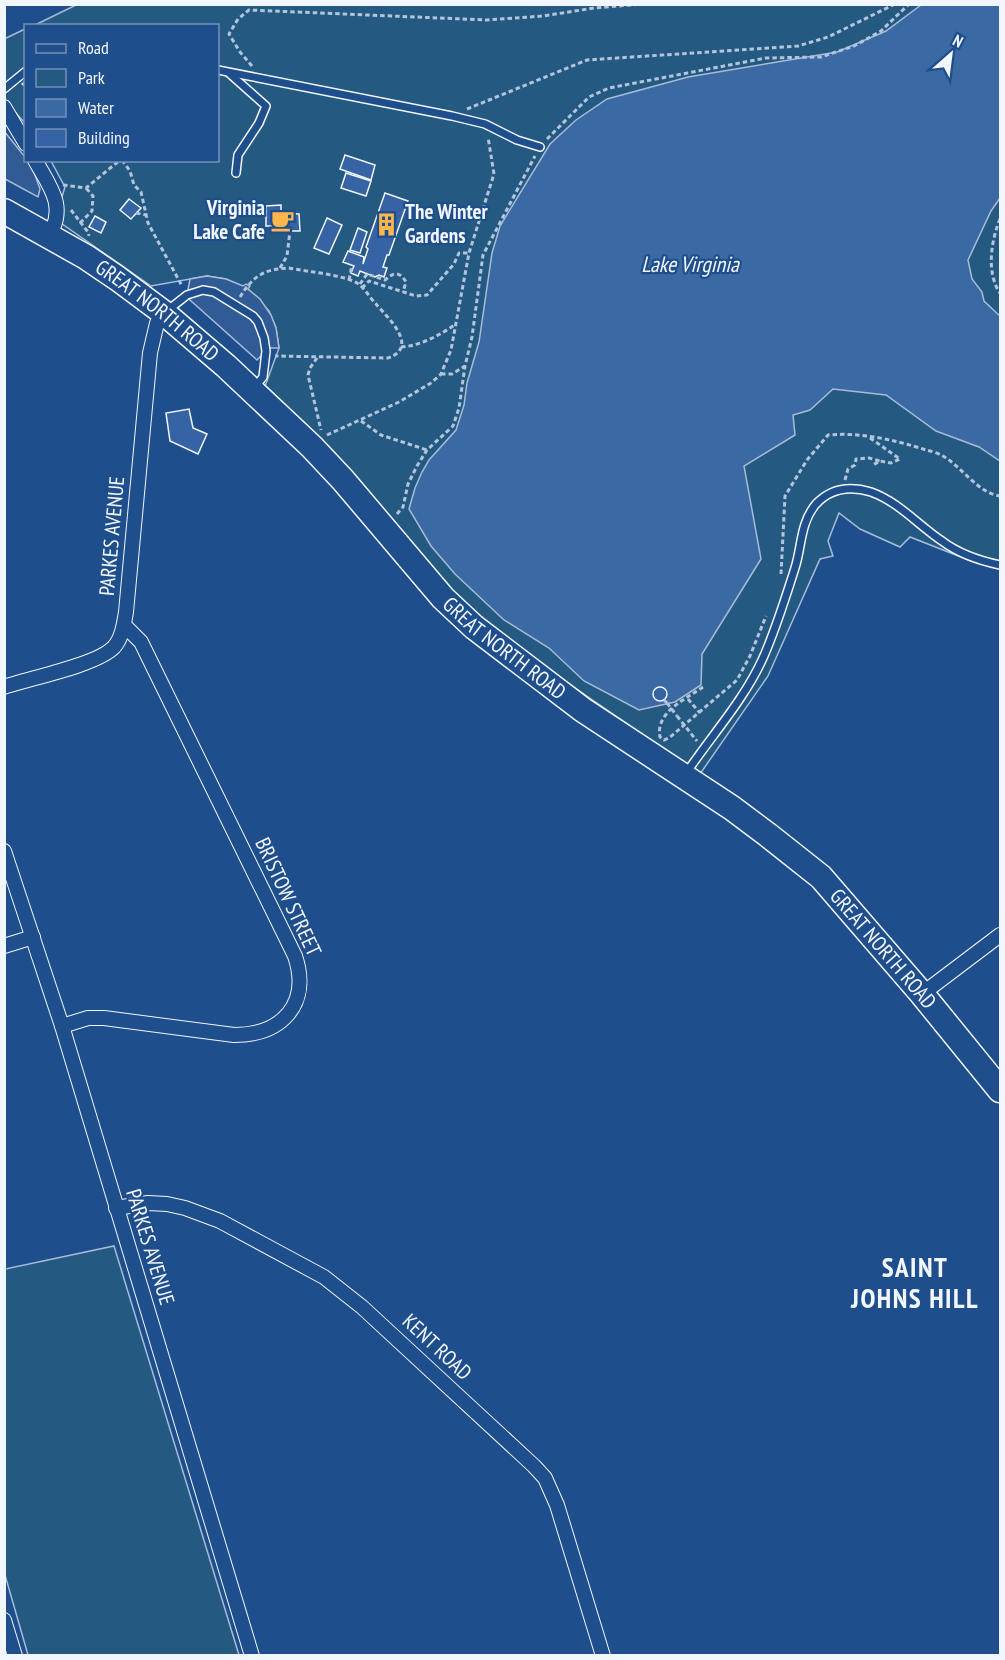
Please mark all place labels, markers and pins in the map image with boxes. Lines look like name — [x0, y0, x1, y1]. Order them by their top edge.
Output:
place label: Virginia Lake Cafe — [193, 194, 265, 245]
place label: The Winter Gardens — [405, 198, 489, 249]
cafe icon: Virginia Lake Cafe — [270, 207, 296, 233]
building icon: The Winter Gardens — [374, 211, 400, 237]

